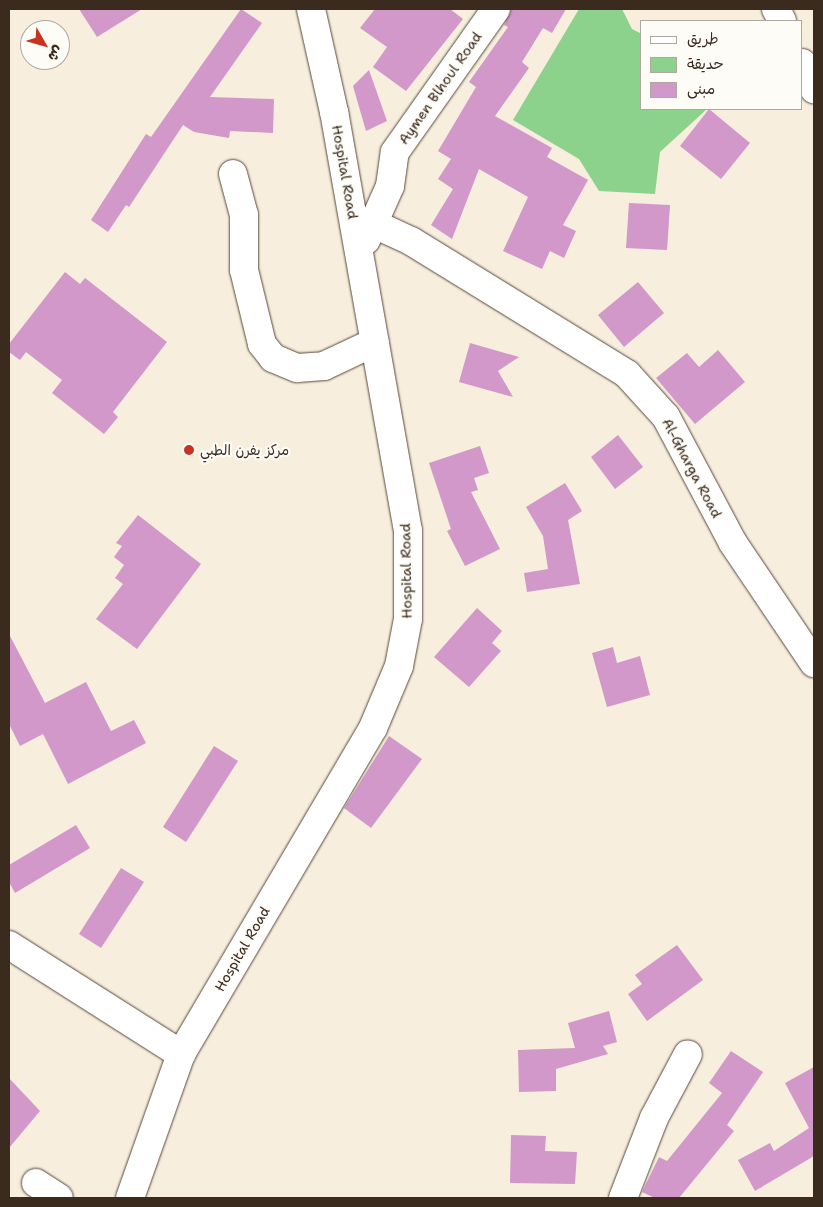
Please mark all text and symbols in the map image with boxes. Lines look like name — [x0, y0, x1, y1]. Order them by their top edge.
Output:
north arrow — [20, 20, 70, 70]
legend — [640, 20, 803, 110]
street label: Aymen Blhoul Road — [395, 29, 485, 147]
text: طريق — [687, 29, 719, 49]
text: ش — [44, 42, 68, 65]
text: حديقة — [687, 54, 724, 74]
text: مبنى — [687, 79, 715, 99]
street label: Hospital Road — [328, 124, 362, 220]
street label: Al-Gharga Road — [659, 415, 725, 521]
place label: مركز يفرن الطبي — [200, 442, 289, 458]
marker: مركز يفرن الطبي — [182, 443, 196, 457]
street label: Hospital Road — [397, 523, 415, 619]
street label: Hospital Road — [211, 904, 273, 994]

